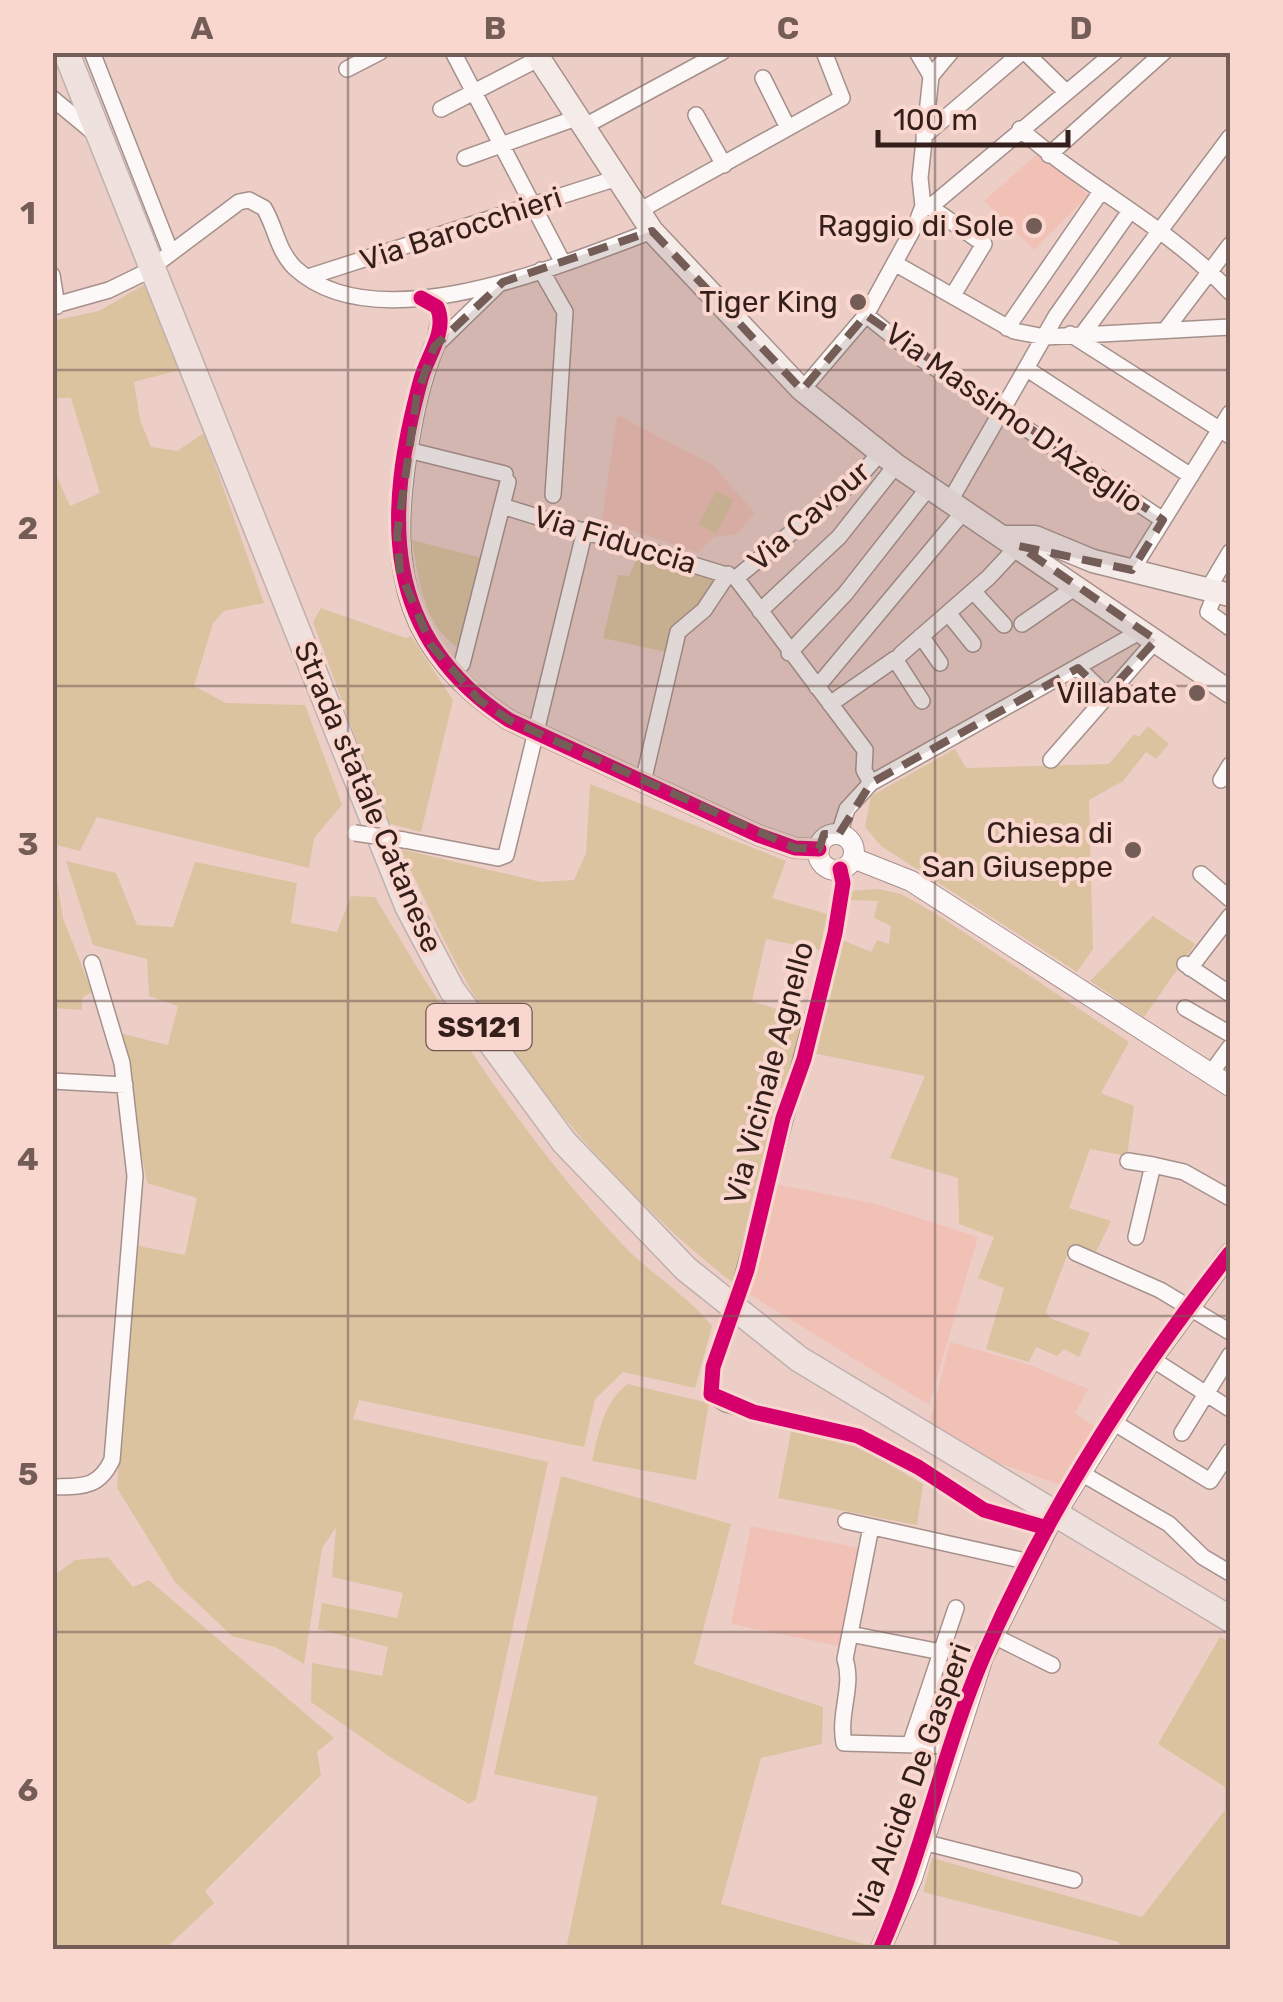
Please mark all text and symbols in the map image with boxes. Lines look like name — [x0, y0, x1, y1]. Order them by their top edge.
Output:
text: A — [191, 9, 214, 47]
text: B — [484, 9, 506, 47]
text: C — [777, 9, 799, 47]
text: D — [1070, 9, 1092, 47]
scale bar — [878, 85, 1068, 147]
text: 100 m — [893, 102, 978, 138]
street label: Via Barocchieri — [356, 179, 566, 279]
text: 1 — [20, 194, 36, 232]
place label: Raggio di Sole — [818, 208, 1014, 244]
marker: Raggio di Sole — [1023, 215, 1045, 237]
place label: Tiger King — [699, 284, 838, 320]
marker: Tiger King — [847, 291, 869, 313]
street label: Via Massimo D'Azeglio — [878, 315, 1150, 521]
street label: Via Cavour — [741, 453, 878, 579]
street label: Via Fiduccia — [529, 498, 701, 582]
text: 2 — [18, 509, 38, 547]
street label: Strada statale Catanese — [286, 636, 450, 958]
place label: Villabate — [1056, 675, 1177, 711]
marker: Villabate — [1186, 682, 1208, 704]
place label: Chiesa di San Giuseppe — [922, 815, 1113, 885]
text: 3 — [17, 825, 39, 863]
marker: Chiesa di San Giuseppe — [1122, 839, 1144, 861]
street label: Via Vicinale Agnello — [717, 938, 821, 1208]
road number: SS121 — [426, 1004, 532, 1050]
text: 4 — [17, 1140, 39, 1178]
text: 5 — [18, 1455, 38, 1493]
street label: Via Alcide De Gasperi — [845, 1638, 979, 1926]
text: 6 — [18, 1771, 38, 1809]

